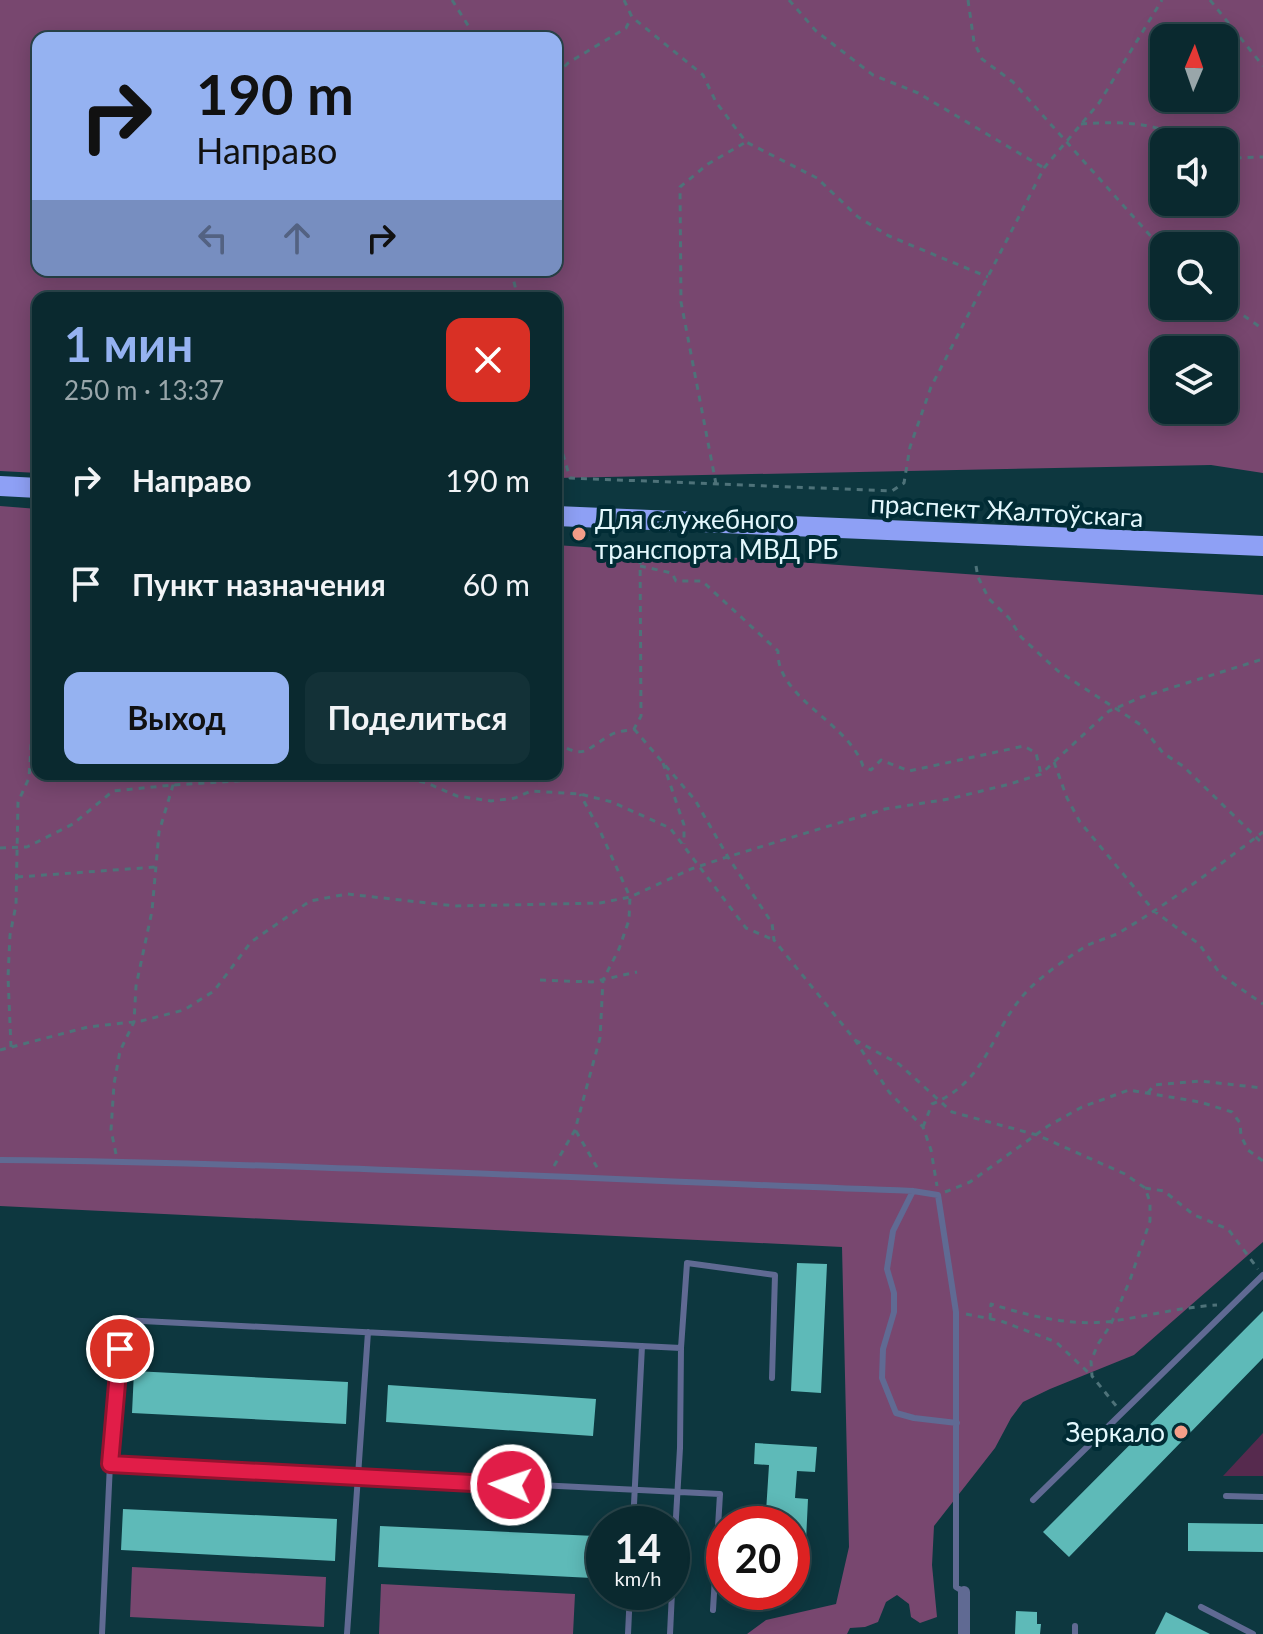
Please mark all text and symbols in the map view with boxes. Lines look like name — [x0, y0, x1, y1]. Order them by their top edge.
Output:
north arrow — [1150, 24, 1238, 112]
map controls — [1150, 24, 1238, 424]
text: 190 m — [196, 60, 354, 127]
icon: right — [64, 64, 168, 168]
text: Направо — [196, 128, 337, 172]
button: sound — [1150, 128, 1238, 216]
icon: left — [191, 216, 235, 260]
icon: ahead — [275, 216, 319, 260]
icon: right — [359, 216, 403, 260]
button: search — [1150, 232, 1238, 320]
text: 1 мин — [64, 315, 193, 372]
button: close — [446, 318, 530, 402]
button: layers — [1150, 336, 1238, 424]
text: 250 m · 13:37 — [64, 374, 224, 406]
icon: right — [64, 458, 108, 502]
text: Направо — [132, 462, 252, 498]
text: 190 m — [445, 462, 530, 498]
street label: праспект Жалтоўскага — [870, 487, 1144, 533]
place label: Для служебного транспорта МВД РБ — [595, 503, 838, 565]
marker: Для служебного транспорта МВД РБ — [570, 525, 588, 543]
icon: arrive — [64, 562, 108, 606]
text: Пункт назначения — [132, 566, 386, 602]
text: 60 m — [463, 566, 530, 602]
button: Выход — [64, 672, 289, 764]
button: Поделиться — [305, 672, 530, 764]
pin — [86, 1315, 154, 1383]
icon: arrive — [98, 1327, 142, 1371]
place label: Зеркало — [1066, 1416, 1165, 1448]
marker: Зеркало — [1172, 1423, 1190, 1441]
position arrow — [469, 1443, 553, 1527]
speed limit sign: 20 — [706, 1506, 810, 1610]
text: 14 — [615, 1524, 661, 1572]
text: km/h — [615, 1566, 661, 1590]

